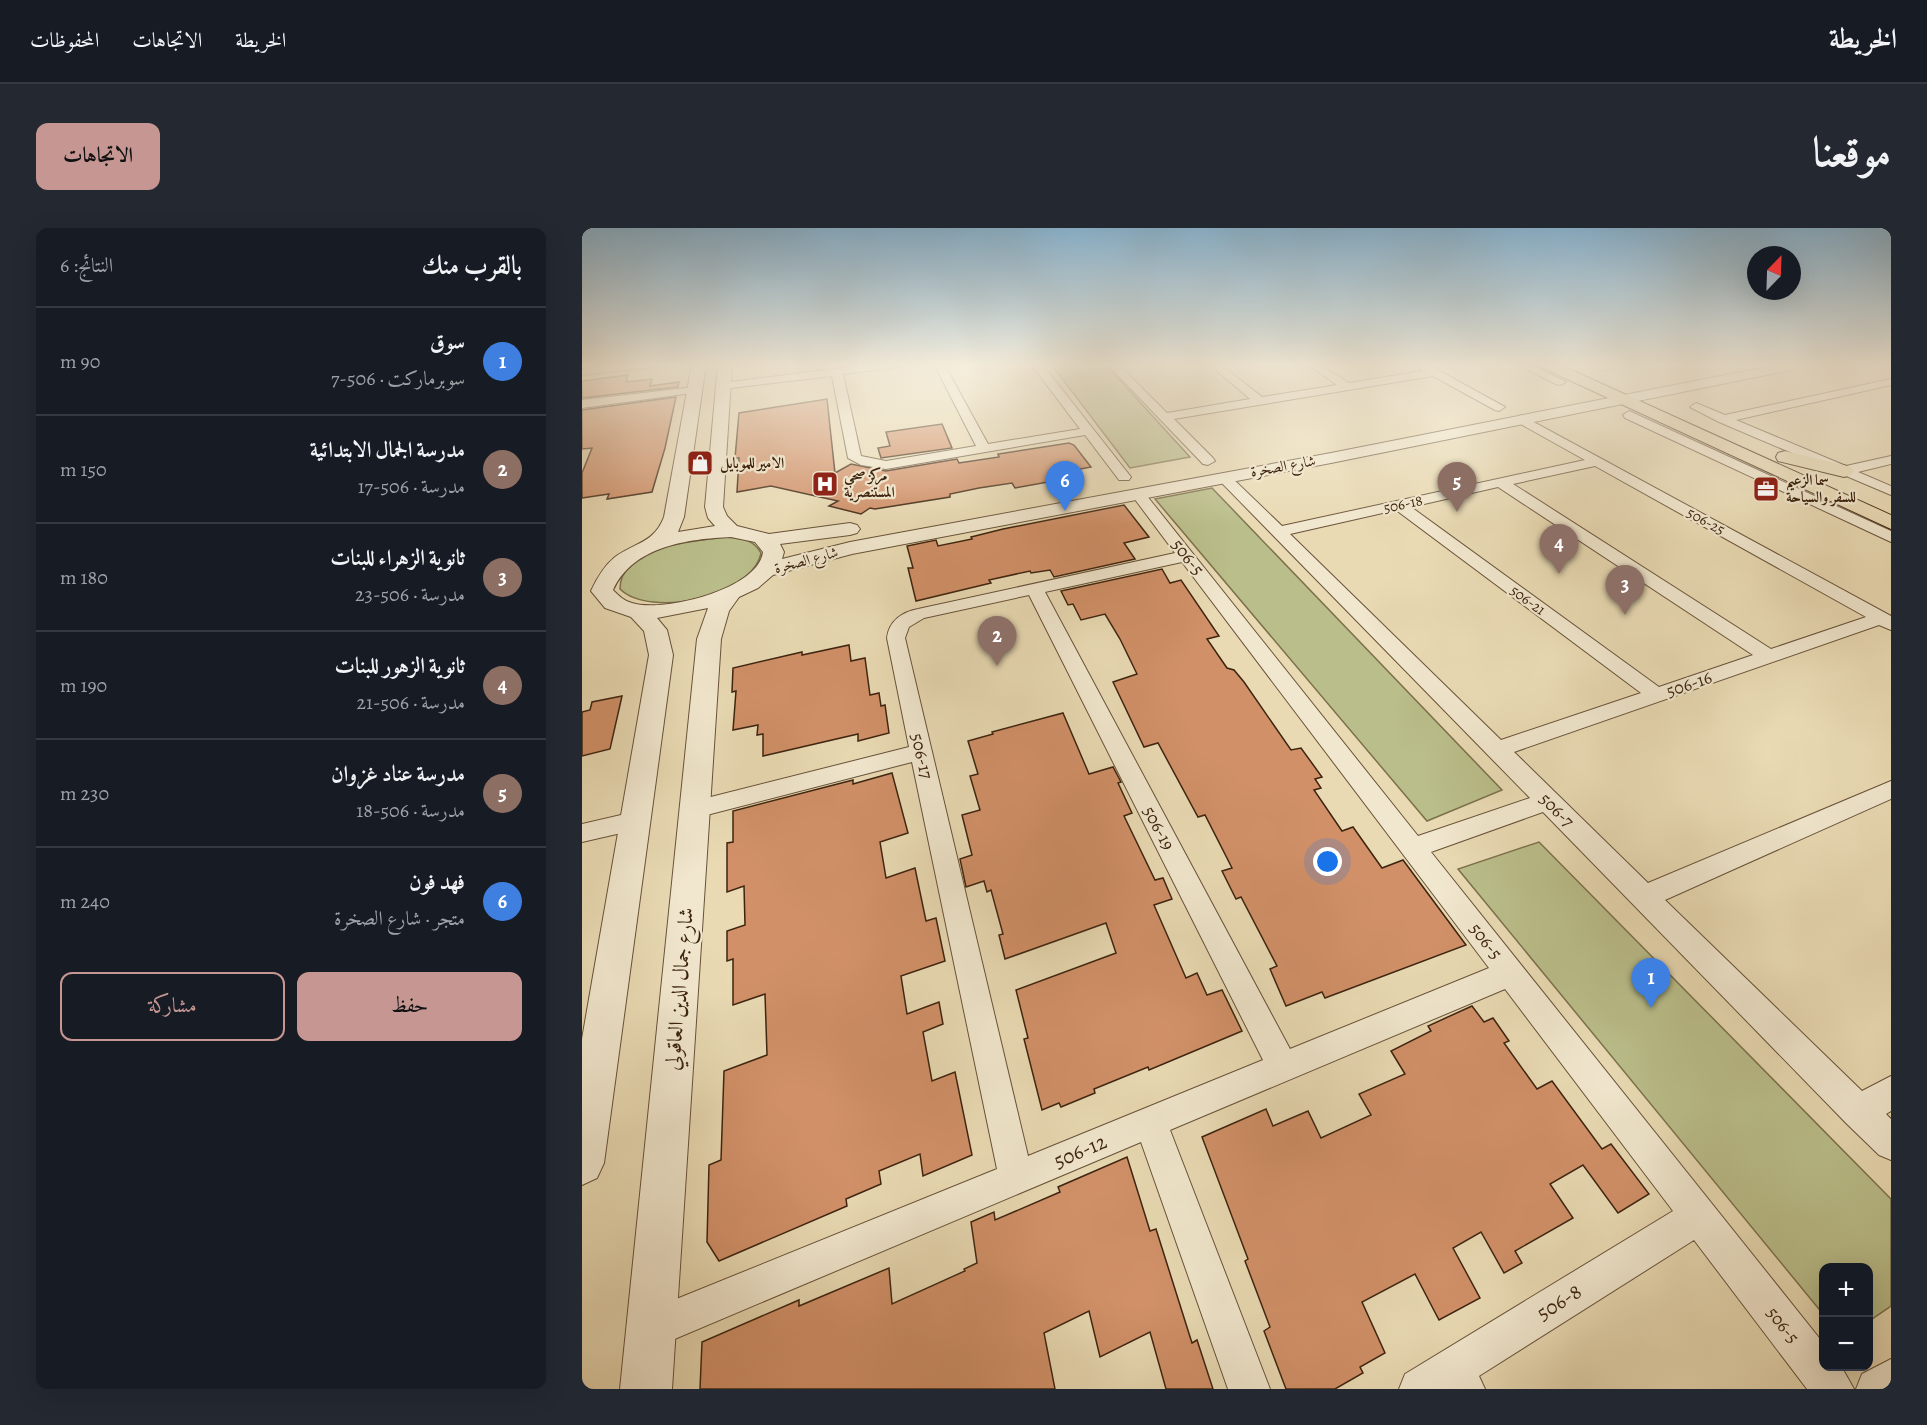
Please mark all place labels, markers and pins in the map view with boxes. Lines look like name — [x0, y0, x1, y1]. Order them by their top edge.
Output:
shop icon: الامير للموبايل — [685, 448, 715, 478]
place label: الامير للموبايل — [720, 453, 784, 474]
pin: 6 — [1046, 462, 1084, 511]
pin: 5 — [1438, 462, 1476, 512]
place label: مركز صحي المستنصرية — [844, 465, 895, 503]
hospital icon: مركز صحي المستنصرية — [810, 469, 840, 499]
place label: سما الزعيم للسفر والسياحة — [1786, 470, 1856, 507]
office icon: سما الزعيم للسفر والسياحة — [1751, 474, 1781, 504]
pin: 4 — [1540, 524, 1578, 574]
pin: 3 — [1606, 566, 1644, 615]
pin: 2 — [978, 616, 1016, 666]
pin: 1 — [1632, 958, 1670, 1008]

